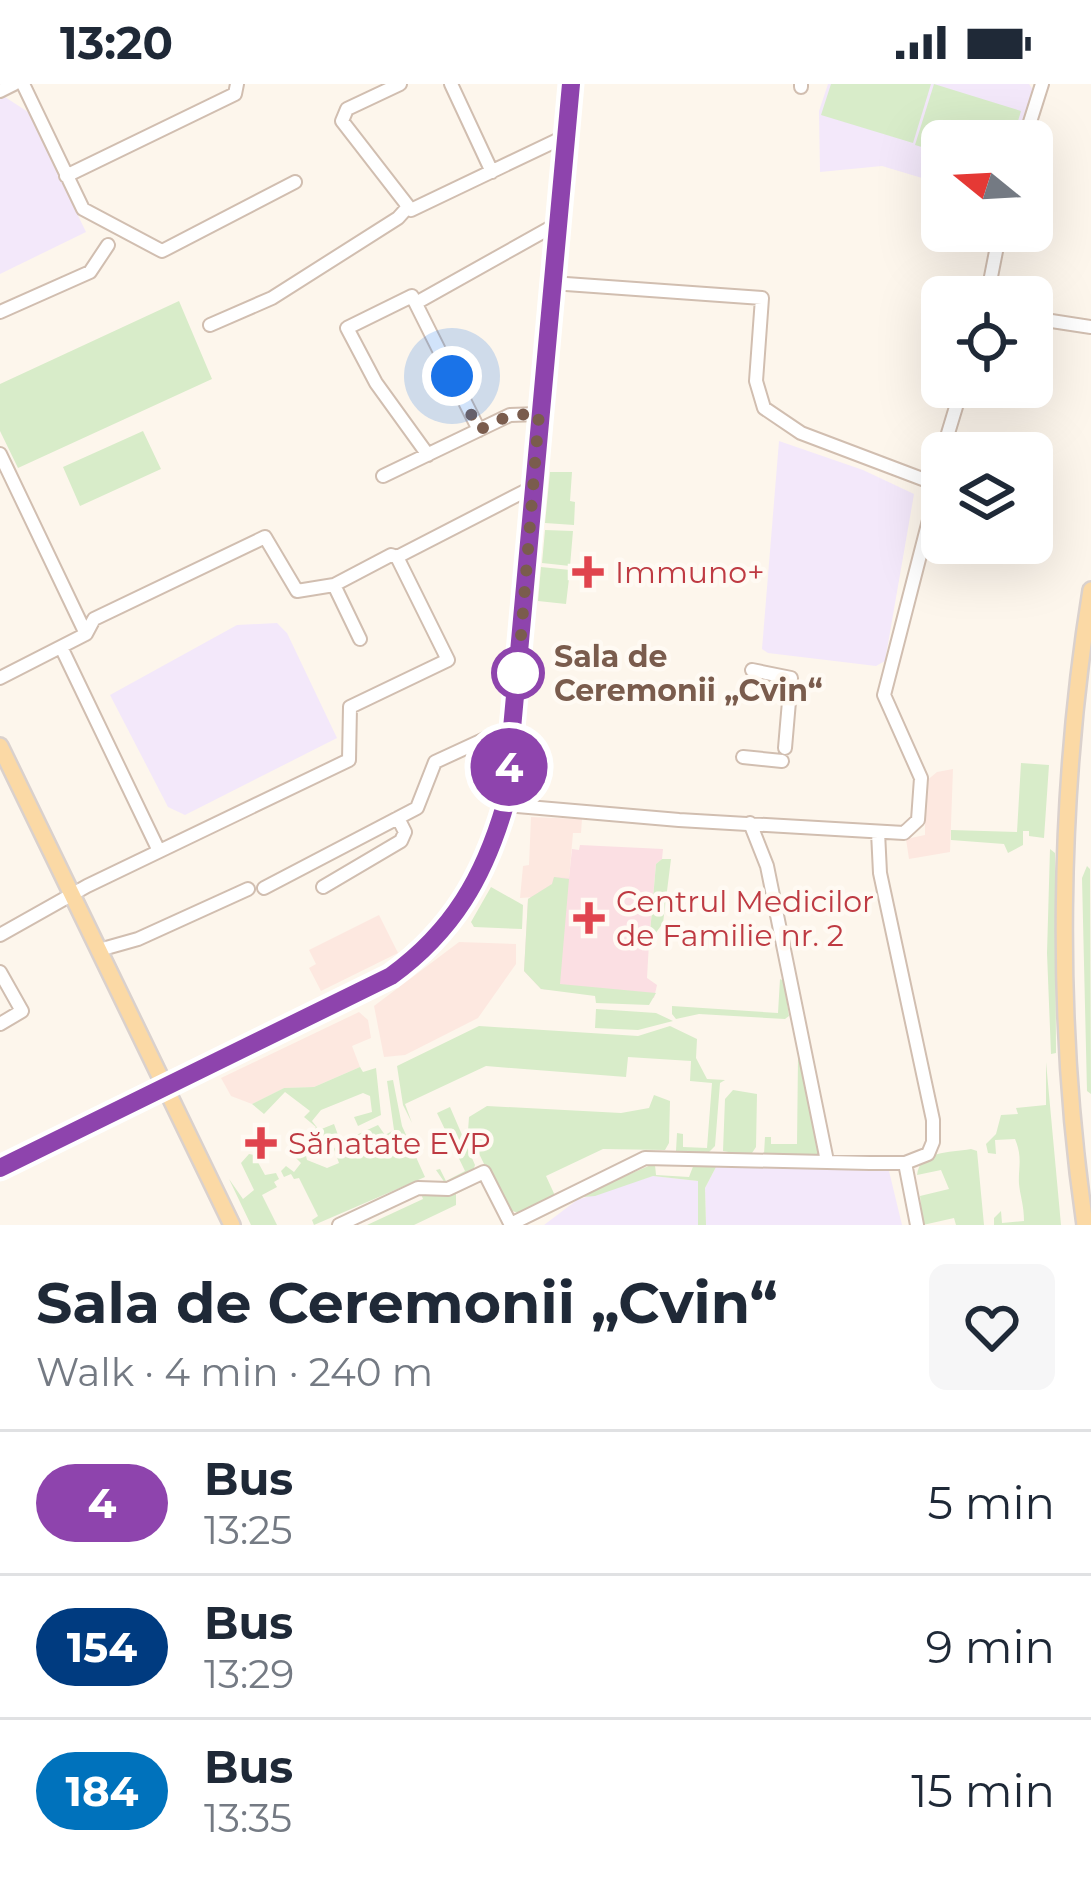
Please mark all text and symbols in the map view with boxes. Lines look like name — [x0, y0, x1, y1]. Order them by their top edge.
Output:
text: 13:20 — [60, 15, 173, 70]
north arrow — [921, 120, 1053, 252]
map controls — [921, 120, 1053, 564]
button: locate — [921, 276, 1053, 408]
your location — [422, 346, 482, 406]
button: layers — [921, 432, 1053, 564]
place label: Immuno+ — [615, 554, 765, 591]
marker: Immuno+ — [572, 556, 604, 588]
place label: Sala de Ceremonii „Cvin“ — [554, 638, 823, 709]
marker: Sala de Ceremonii „Cvin“ — [493, 648, 543, 698]
line badge: 4 — [470, 728, 548, 806]
text: 4 — [495, 741, 523, 793]
place label: Centrul Medicilor de Familie nr. 2 — [616, 883, 874, 954]
marker: Centrul Medicilor de Familie nr. 2 — [573, 902, 605, 934]
place label: Sănatate EVP — [288, 1125, 491, 1162]
marker: Sănatate EVP — [245, 1127, 277, 1159]
button: heart — [929, 1264, 1055, 1390]
text: Sala de Ceremonii „Cvin“ — [36, 1268, 778, 1337]
text: Walk · 4 min · 240 m — [36, 1348, 433, 1396]
text: Bus — [204, 1451, 293, 1506]
text: 5 min — [927, 1475, 1055, 1530]
text: 4 — [88, 1477, 116, 1529]
text: 13:25 — [204, 1506, 293, 1554]
text: Bus — [204, 1595, 293, 1650]
text: 9 min — [926, 1619, 1055, 1674]
text: 154 — [67, 1621, 137, 1673]
text: 13:29 — [204, 1650, 294, 1698]
text: Bus — [204, 1739, 293, 1794]
text: 15 min — [911, 1763, 1055, 1818]
text: 184 — [65, 1765, 139, 1817]
text: 13:35 — [204, 1794, 292, 1842]

